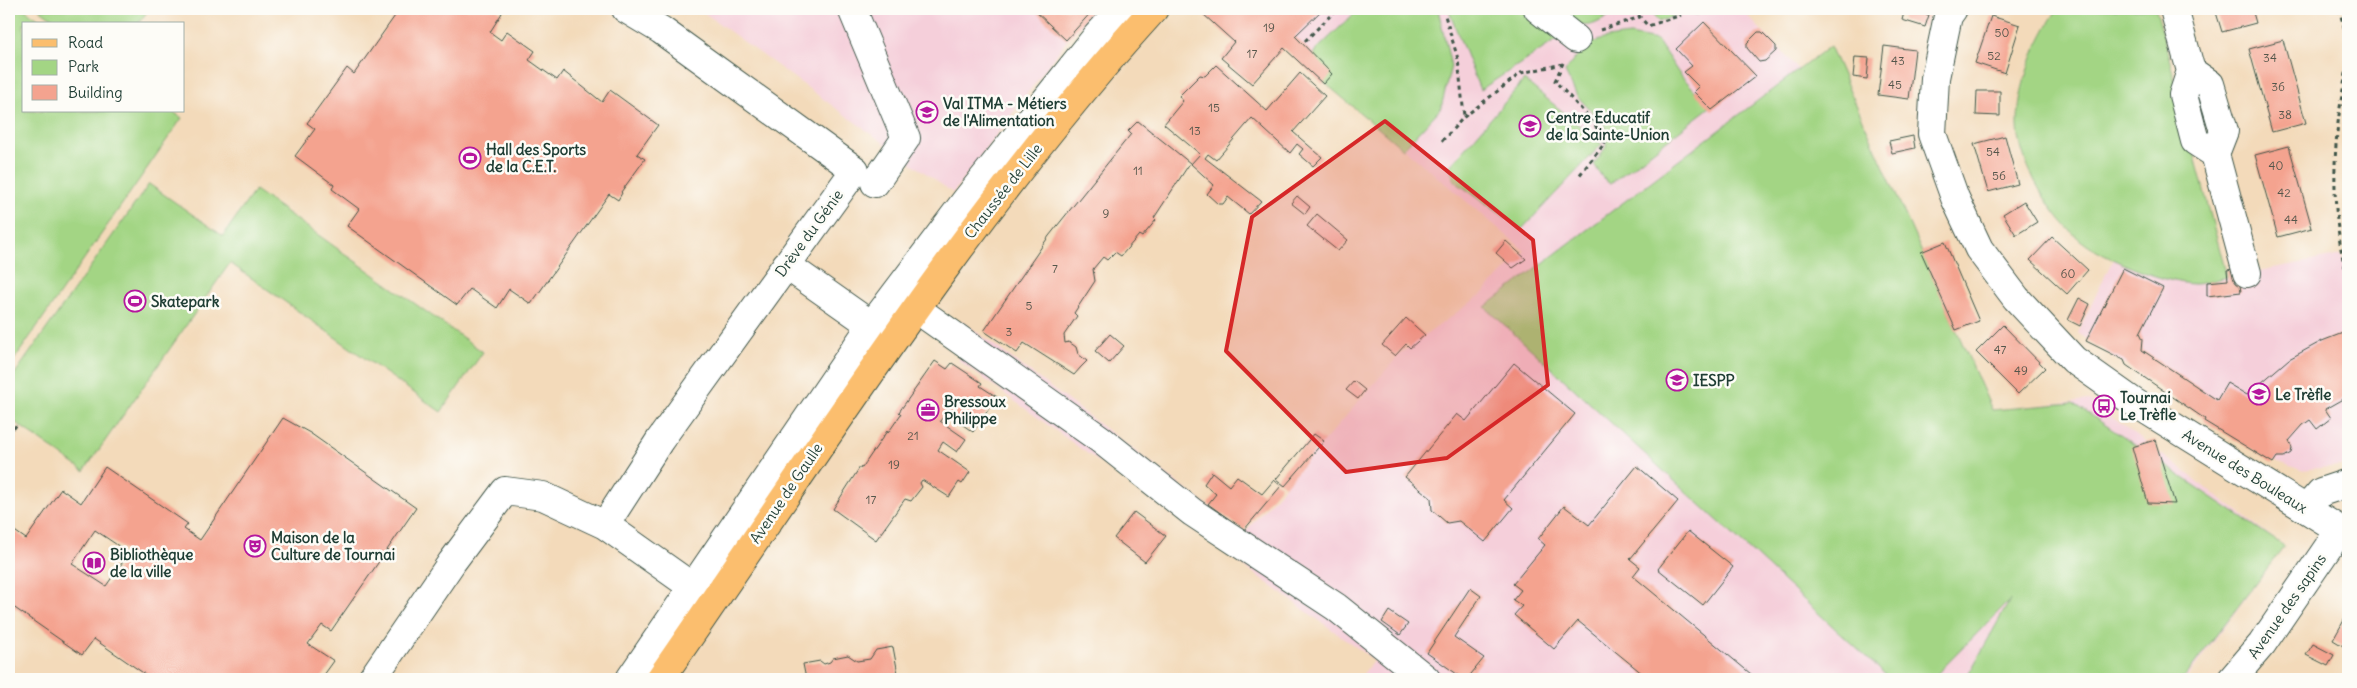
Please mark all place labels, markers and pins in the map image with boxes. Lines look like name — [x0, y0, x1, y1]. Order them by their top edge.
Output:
place label: Val ITMA - Métiers de l'Alimentation — [943, 94, 1067, 130]
school or university icon: Val ITMA - Métiers de l'Alimentation — [915, 100, 939, 124]
place label: Centre Educatif de la Sainte-Union — [1546, 108, 1670, 144]
school or university icon: Centre Educatif de la Sainte-Union — [1518, 114, 1542, 138]
place label: Hall des Sports de la C.E.T. — [486, 140, 586, 176]
sports icon: Hall des Sports de la C.E.T. — [458, 146, 482, 170]
sports icon: Skatepark — [123, 289, 147, 313]
place label: Skatepark — [151, 292, 220, 312]
school or university icon: IESPP — [1665, 368, 1689, 392]
place label: IESPP — [1693, 371, 1735, 390]
school or university icon: Le Trèfle — [2247, 382, 2271, 406]
place label: Le Trèfle — [2275, 385, 2331, 404]
place label: Tournai Le Trèfle — [2120, 388, 2176, 424]
place label: Bressoux Philippe — [944, 392, 1006, 429]
bus stop icon: Tournai Le Trèfle — [2092, 394, 2116, 418]
office icon: Bressoux Philippe — [916, 398, 940, 422]
place label: Maison de la Culture de Tournai — [271, 528, 395, 564]
theatre icon: Maison de la Culture de Tournai — [243, 534, 267, 558]
place label: Bibliothèque de la ville — [110, 545, 193, 581]
library icon: Bibliothèque de la ville — [82, 551, 106, 575]

